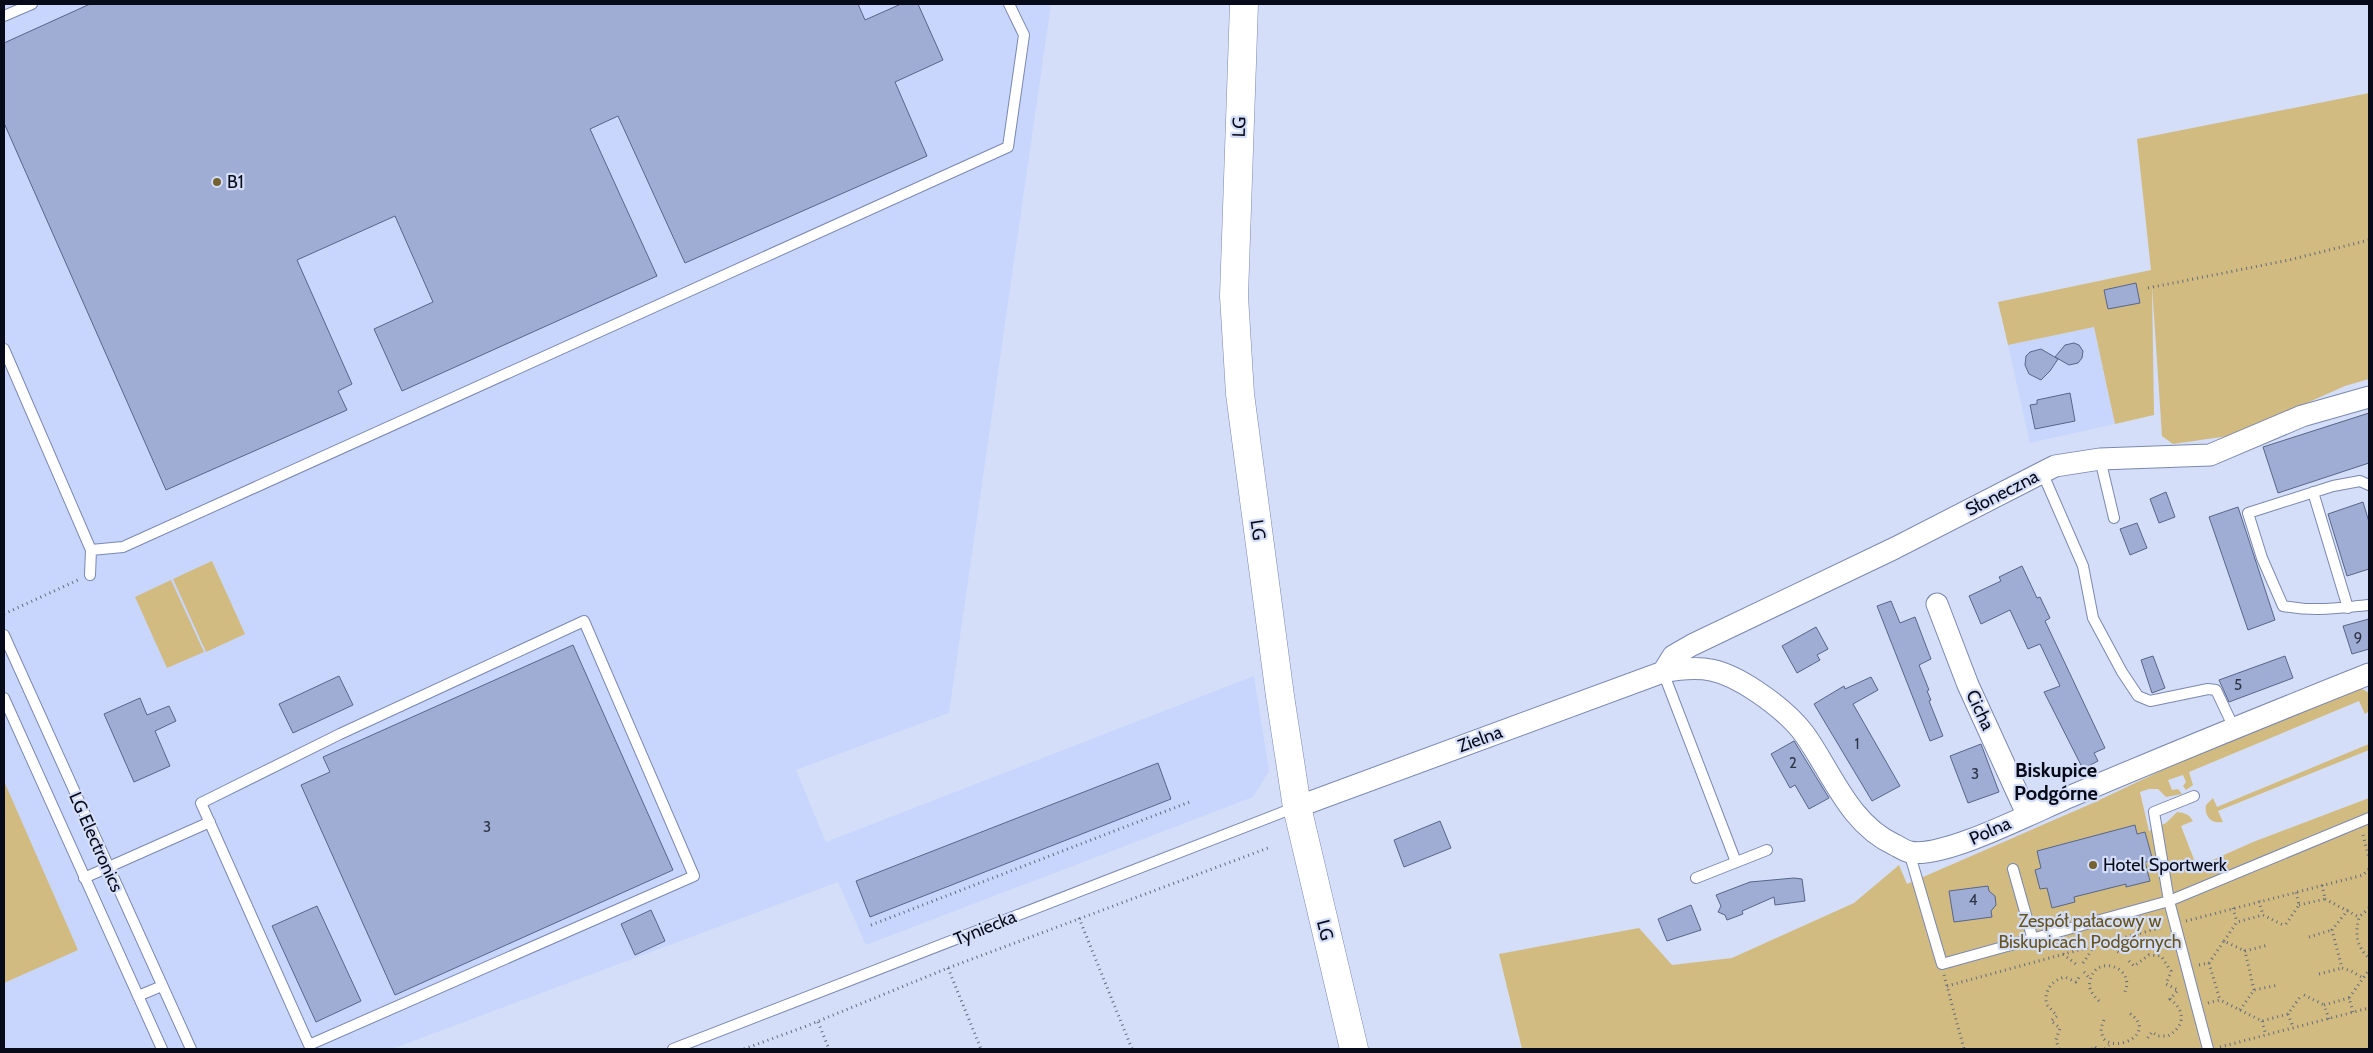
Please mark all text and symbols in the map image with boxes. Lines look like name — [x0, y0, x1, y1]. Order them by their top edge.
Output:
street label: LG — [1228, 116, 1250, 138]
place label: B1 — [227, 171, 244, 193]
marker: B1 — [211, 176, 223, 188]
street label: Słoneczna — [1962, 465, 2043, 521]
street label: LG — [1246, 518, 1270, 542]
house number: 9 — [2354, 629, 2362, 647]
house number: 5 — [2234, 676, 2242, 694]
street label: Cicha — [1961, 686, 1999, 734]
street label: Zielna — [1455, 721, 1506, 757]
house number: 1 — [1855, 735, 1859, 753]
house number: 2 — [1789, 754, 1797, 772]
district label: Biskupice Podgórne — [2014, 758, 2098, 805]
house number: 3 — [1971, 765, 1979, 783]
street label: LG Electronics — [64, 789, 128, 895]
street label: Polna — [1966, 812, 2014, 850]
house number: 3 — [483, 818, 491, 836]
place label: Hotel Sportwerk — [2103, 854, 2228, 876]
marker: Hotel Sportwerk — [2087, 859, 2099, 871]
house number: 4 — [1969, 891, 1978, 909]
street label: Tyniecka — [951, 905, 1020, 950]
park label: Zespół pałacowy w Biskupicach Podgórnych — [1998, 910, 2182, 953]
street label: LG — [1312, 917, 1338, 943]

